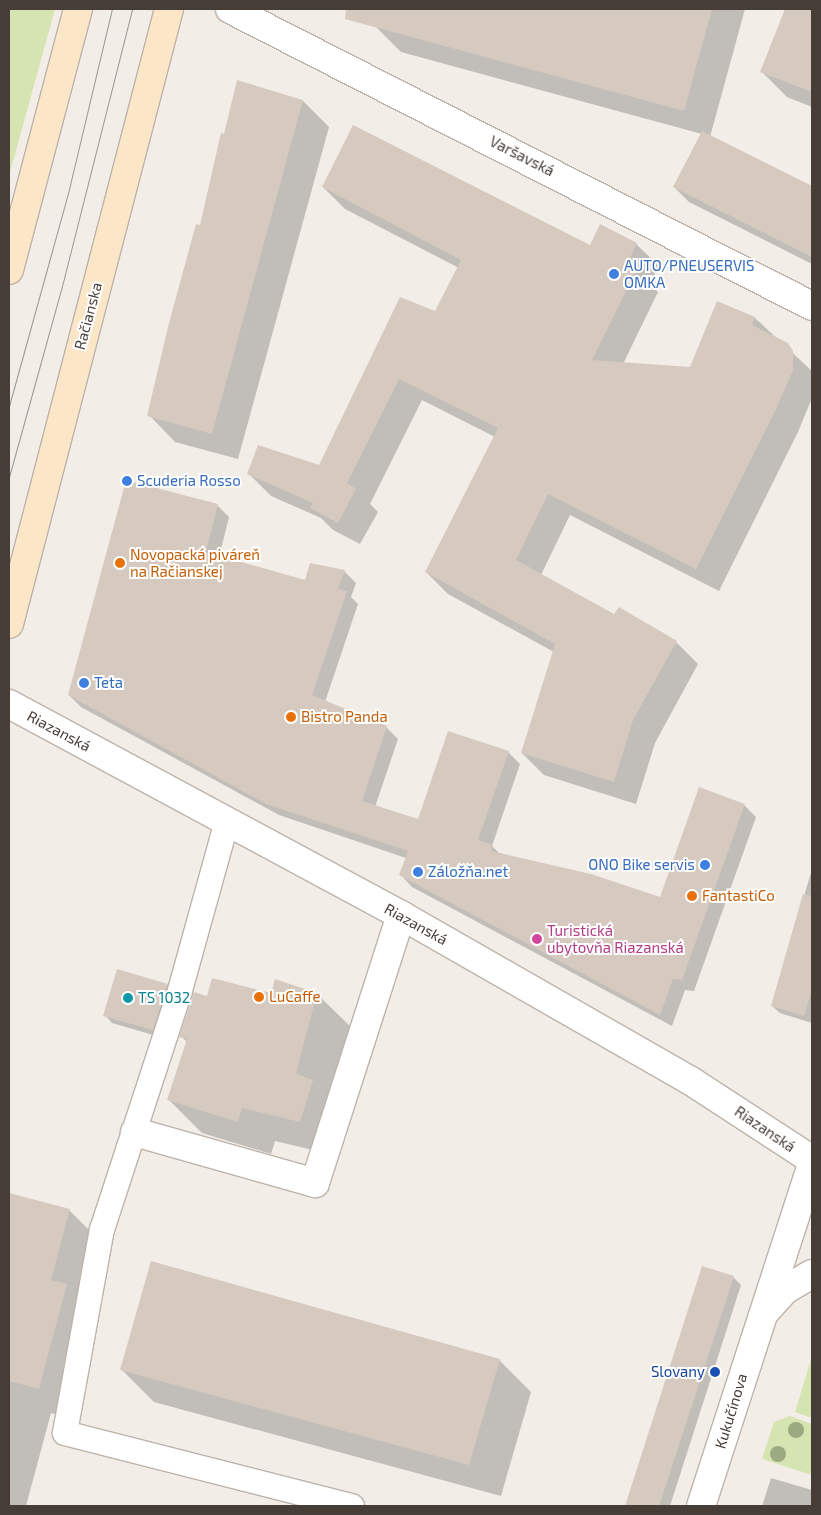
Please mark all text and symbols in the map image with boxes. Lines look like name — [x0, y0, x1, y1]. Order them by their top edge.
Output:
street label: Varšavská — [487, 132, 557, 180]
place label: AUTO/PNEUSERVIS OMKA — [624, 256, 754, 291]
marker: AUTO/PNEUSERVIS OMKA — [608, 268, 620, 280]
street label: Račianska — [70, 280, 106, 352]
place label: Scuderia Rosso — [137, 472, 241, 490]
marker: Scuderia Rosso — [121, 475, 133, 487]
place label: Novopacká piváreň na Račianskej — [130, 545, 260, 580]
marker: Novopacká piváreň na Račianskej — [114, 557, 126, 569]
place label: Teta — [94, 674, 123, 692]
marker: Teta — [78, 677, 90, 689]
street label: Riazanská — [24, 707, 94, 755]
place label: Bistro Panda — [301, 708, 388, 726]
marker: Bistro Panda — [285, 711, 297, 723]
place label: ONO Bike servis — [588, 856, 695, 874]
marker: ONO Bike servis — [699, 859, 711, 871]
place label: Záložňa.net — [428, 863, 508, 881]
marker: Záložňa.net — [412, 866, 424, 878]
place label: FantastiCo — [702, 887, 775, 905]
marker: FantastiCo — [686, 890, 698, 902]
street label: Riazanská — [381, 899, 451, 949]
place label: Turistická ubytovňa Riazanská — [547, 921, 684, 956]
marker: Turistická ubytovňa Riazanská — [531, 933, 543, 945]
place label: LuCaffe — [269, 988, 321, 1006]
place label: TS 1032 — [138, 989, 190, 1007]
marker: LuCaffe — [253, 991, 265, 1003]
marker: TS 1032 — [122, 992, 134, 1004]
street label: Riazanská — [731, 1102, 799, 1156]
place label: Slovany — [651, 1363, 705, 1381]
marker: Slovany — [709, 1366, 721, 1378]
street label: Kukučínova — [711, 1371, 751, 1451]

